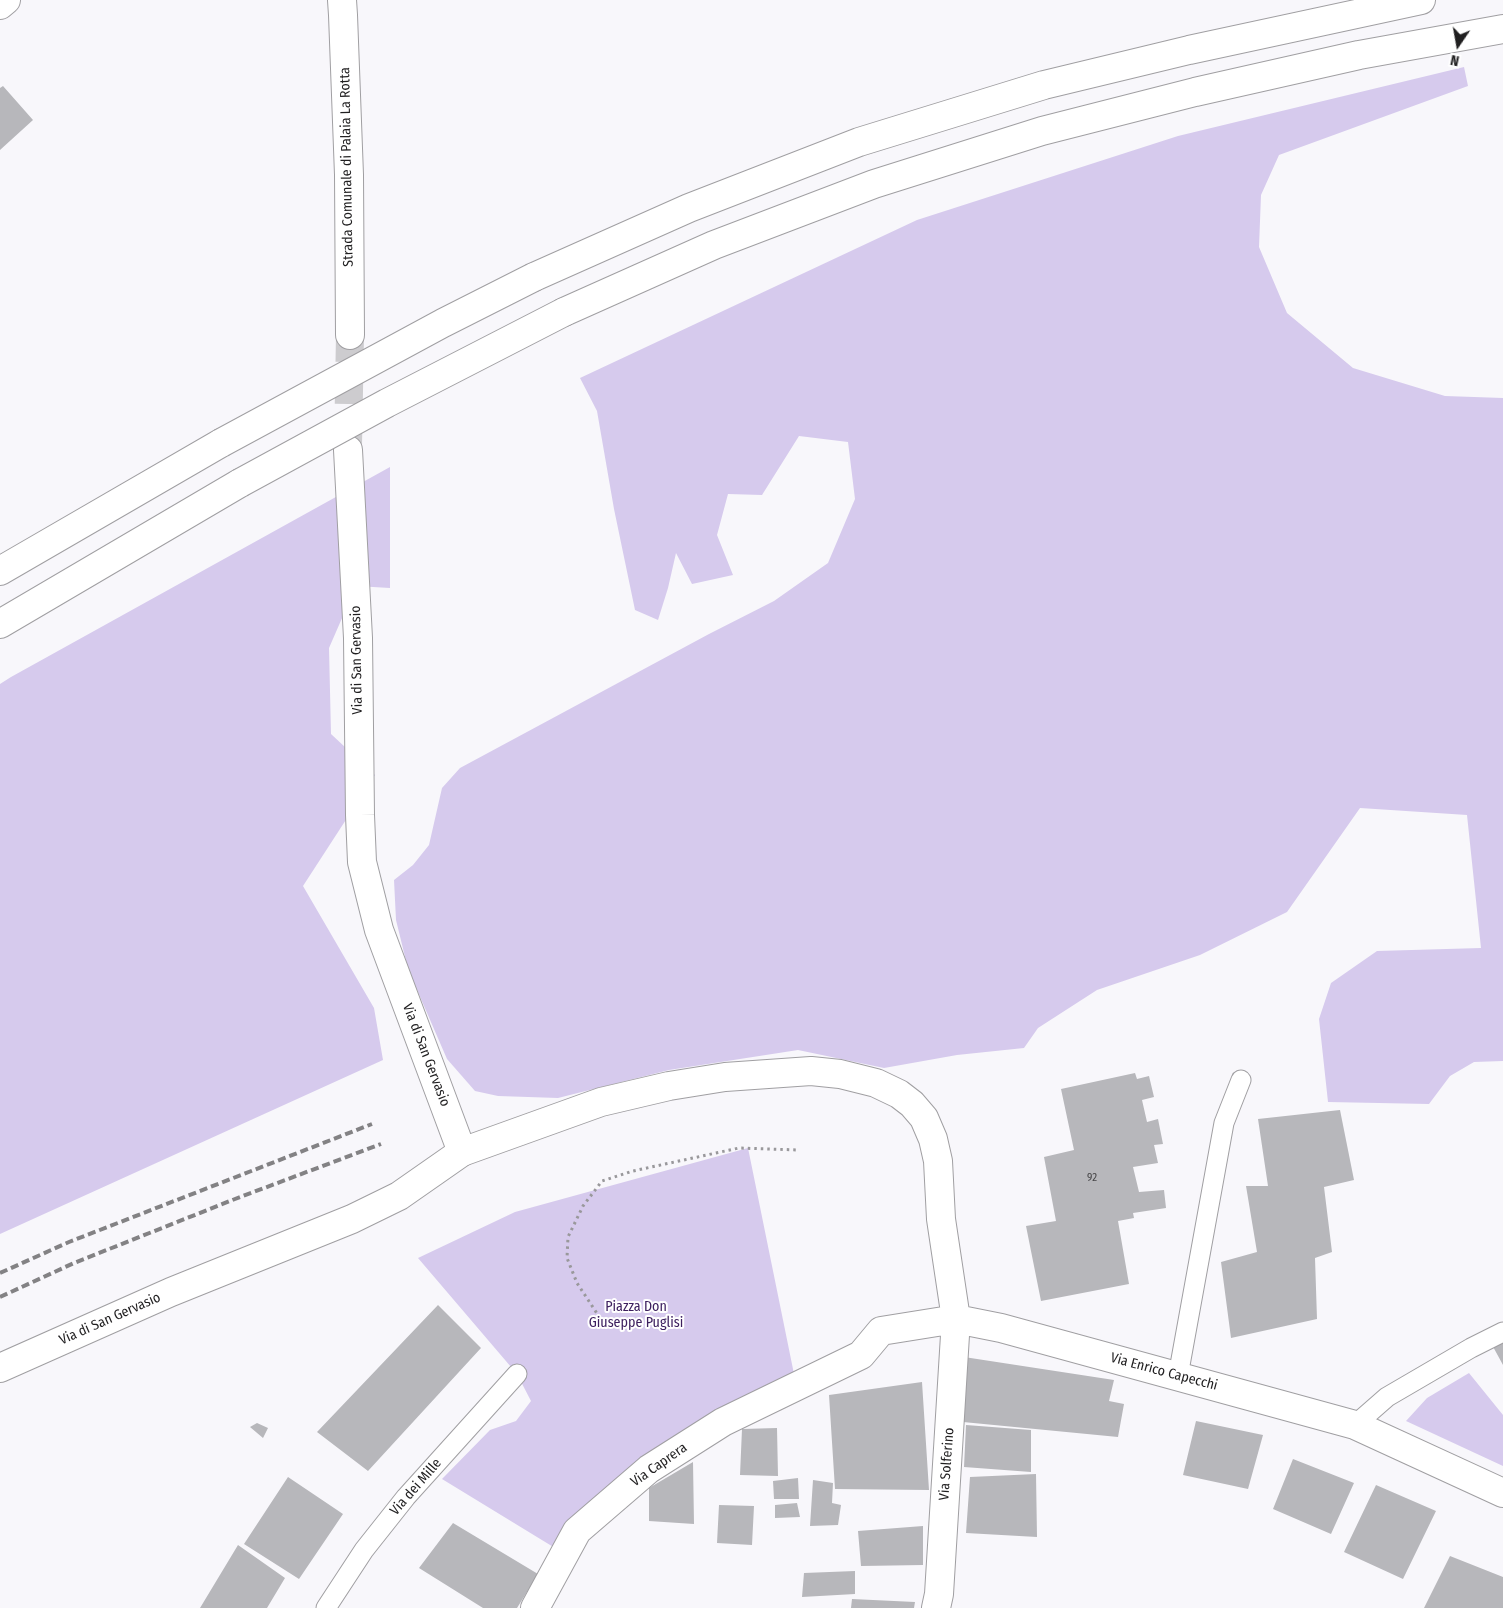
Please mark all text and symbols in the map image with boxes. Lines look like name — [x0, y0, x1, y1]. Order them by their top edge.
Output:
north arrow — [1433, 20, 1483, 70]
text: N — [1449, 51, 1461, 69]
street label: Strada Comunale di Palaia La Rotta — [337, 67, 357, 267]
street label: Via di San Gervasio — [348, 605, 366, 715]
street label: Via di San Gervasio — [399, 1001, 453, 1109]
house number: 92 — [1087, 1171, 1097, 1185]
street label: Via di San Gervasio — [57, 1289, 163, 1349]
park label: Piazza Don Giuseppe Puglisi — [589, 1299, 683, 1331]
street label: Via Enrico Capecchi — [1109, 1350, 1219, 1394]
street label: Via Solferino — [936, 1427, 958, 1501]
street label: Via Caprera — [628, 1440, 690, 1490]
street label: Via dei Mille — [387, 1455, 445, 1519]

